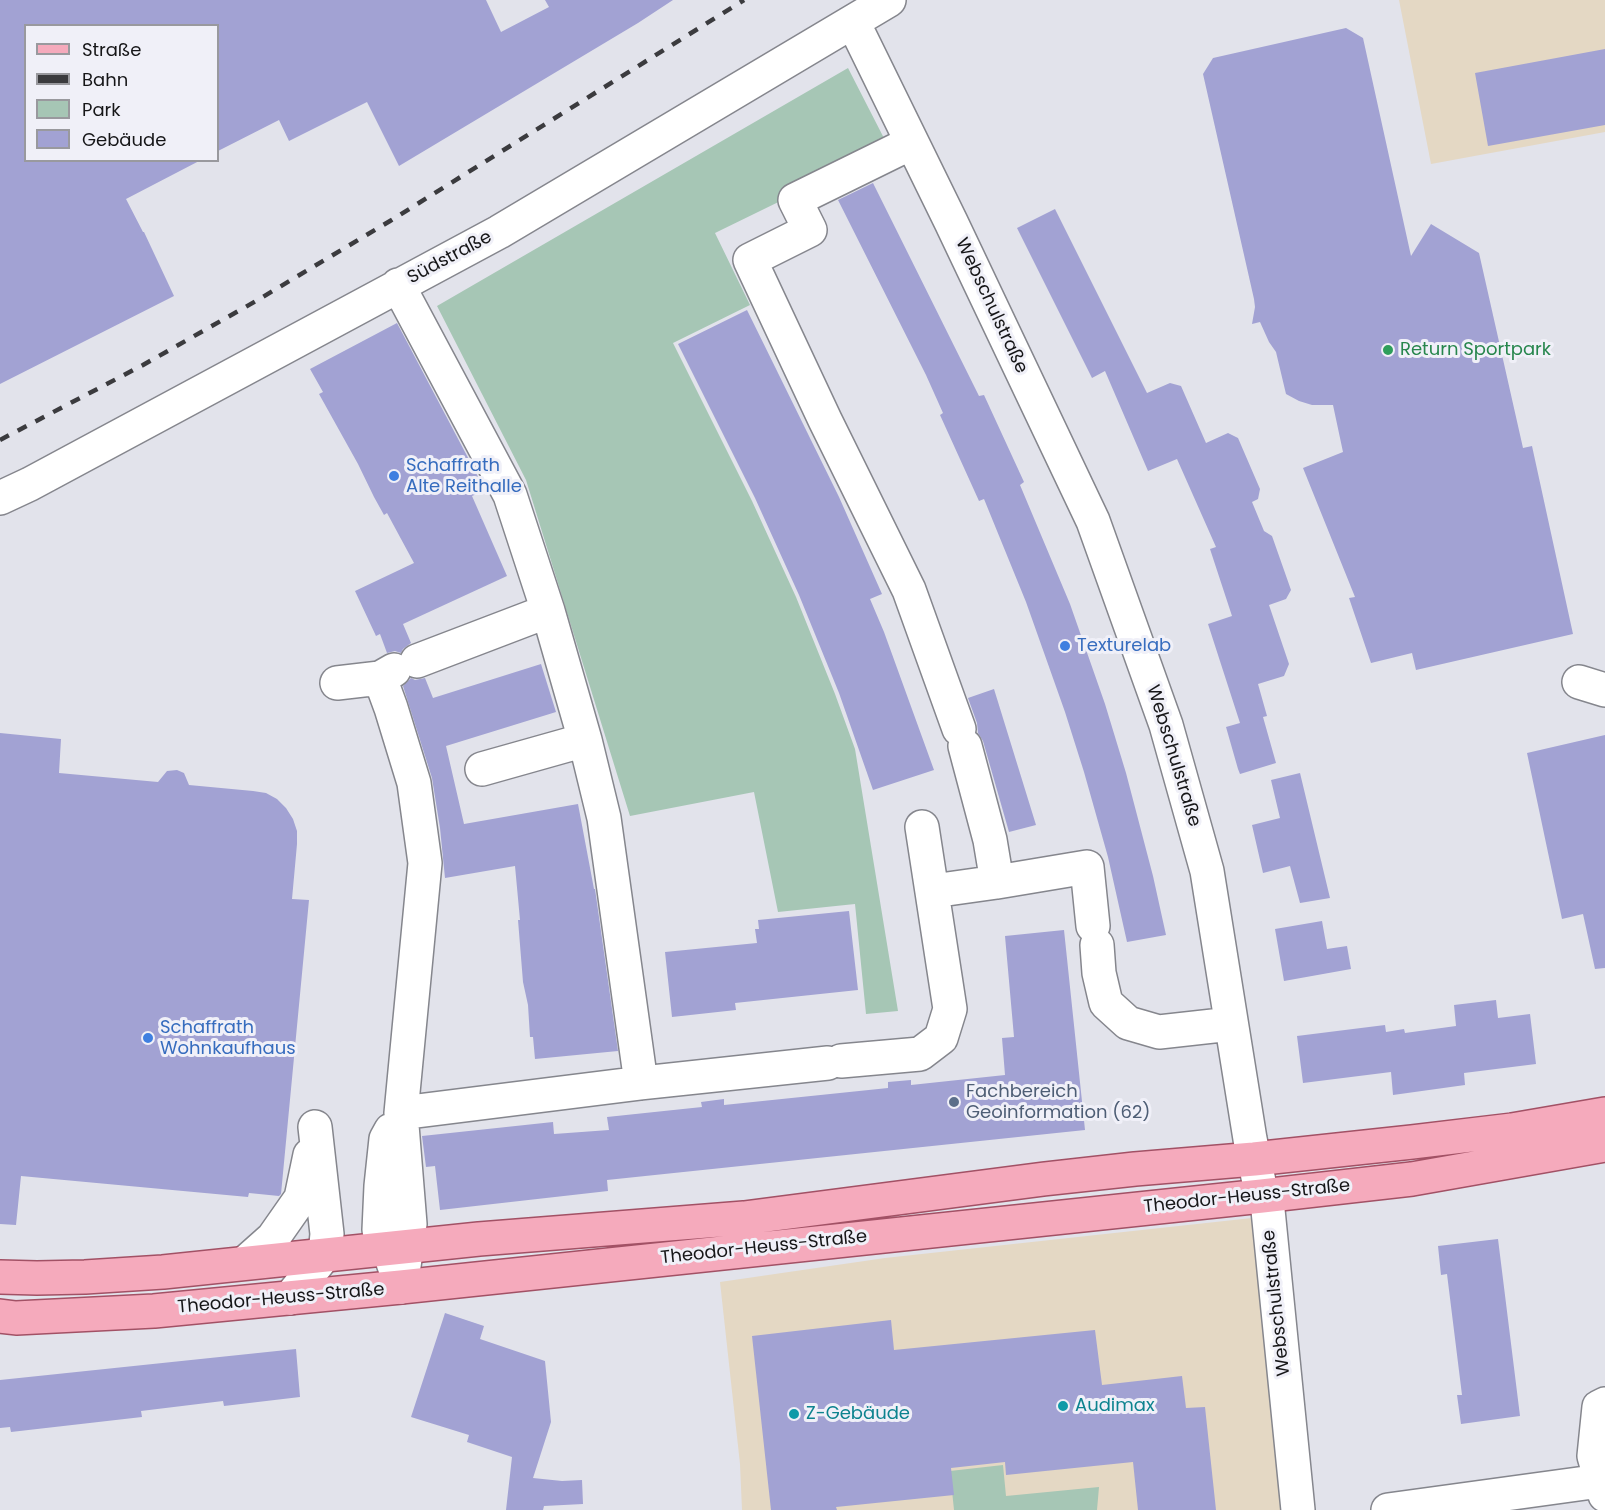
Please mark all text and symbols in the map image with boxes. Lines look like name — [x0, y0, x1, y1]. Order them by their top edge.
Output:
legend — [24, 24, 219, 162]
text: Straße — [82, 37, 141, 62]
text: Bahn — [82, 67, 128, 92]
text: Park — [82, 97, 121, 122]
text: Gebäude — [82, 127, 166, 152]
street label: Südstraße — [404, 227, 496, 289]
street label: Webschulstraße — [950, 235, 1032, 377]
place label: Return Sportpark — [1400, 339, 1551, 361]
marker: Return Sportpark — [1381, 343, 1395, 357]
place label: Schaffrath Alte Reithalle — [406, 455, 522, 498]
marker: Schaffrath Alte Reithalle — [387, 469, 401, 483]
place label: Texturelab — [1077, 635, 1171, 657]
marker: Texturelab — [1058, 639, 1072, 653]
street label: Webschulstraße — [1141, 683, 1205, 829]
place label: Schaffrath Wohnkaufhaus — [160, 1017, 296, 1060]
marker: Schaffrath Wohnkaufhaus — [141, 1031, 155, 1045]
place label: Fachbereich Geoinformation (62) — [966, 1081, 1150, 1124]
marker: Fachbereich Geoinformation (62) — [947, 1095, 961, 1109]
street label: Theodor-Heuss-Straße — [1143, 1175, 1351, 1219]
street label: Theodor-Heuss-Straße — [660, 1226, 868, 1270]
street label: Webschulstraße — [1259, 1229, 1295, 1377]
street label: Theodor-Heuss-Straße — [177, 1279, 385, 1319]
place label: Audimax — [1075, 1395, 1155, 1417]
marker: Audimax — [1056, 1399, 1070, 1413]
place label: Z-Gebäude — [806, 1403, 910, 1425]
marker: Z-Gebäude — [787, 1407, 801, 1421]

